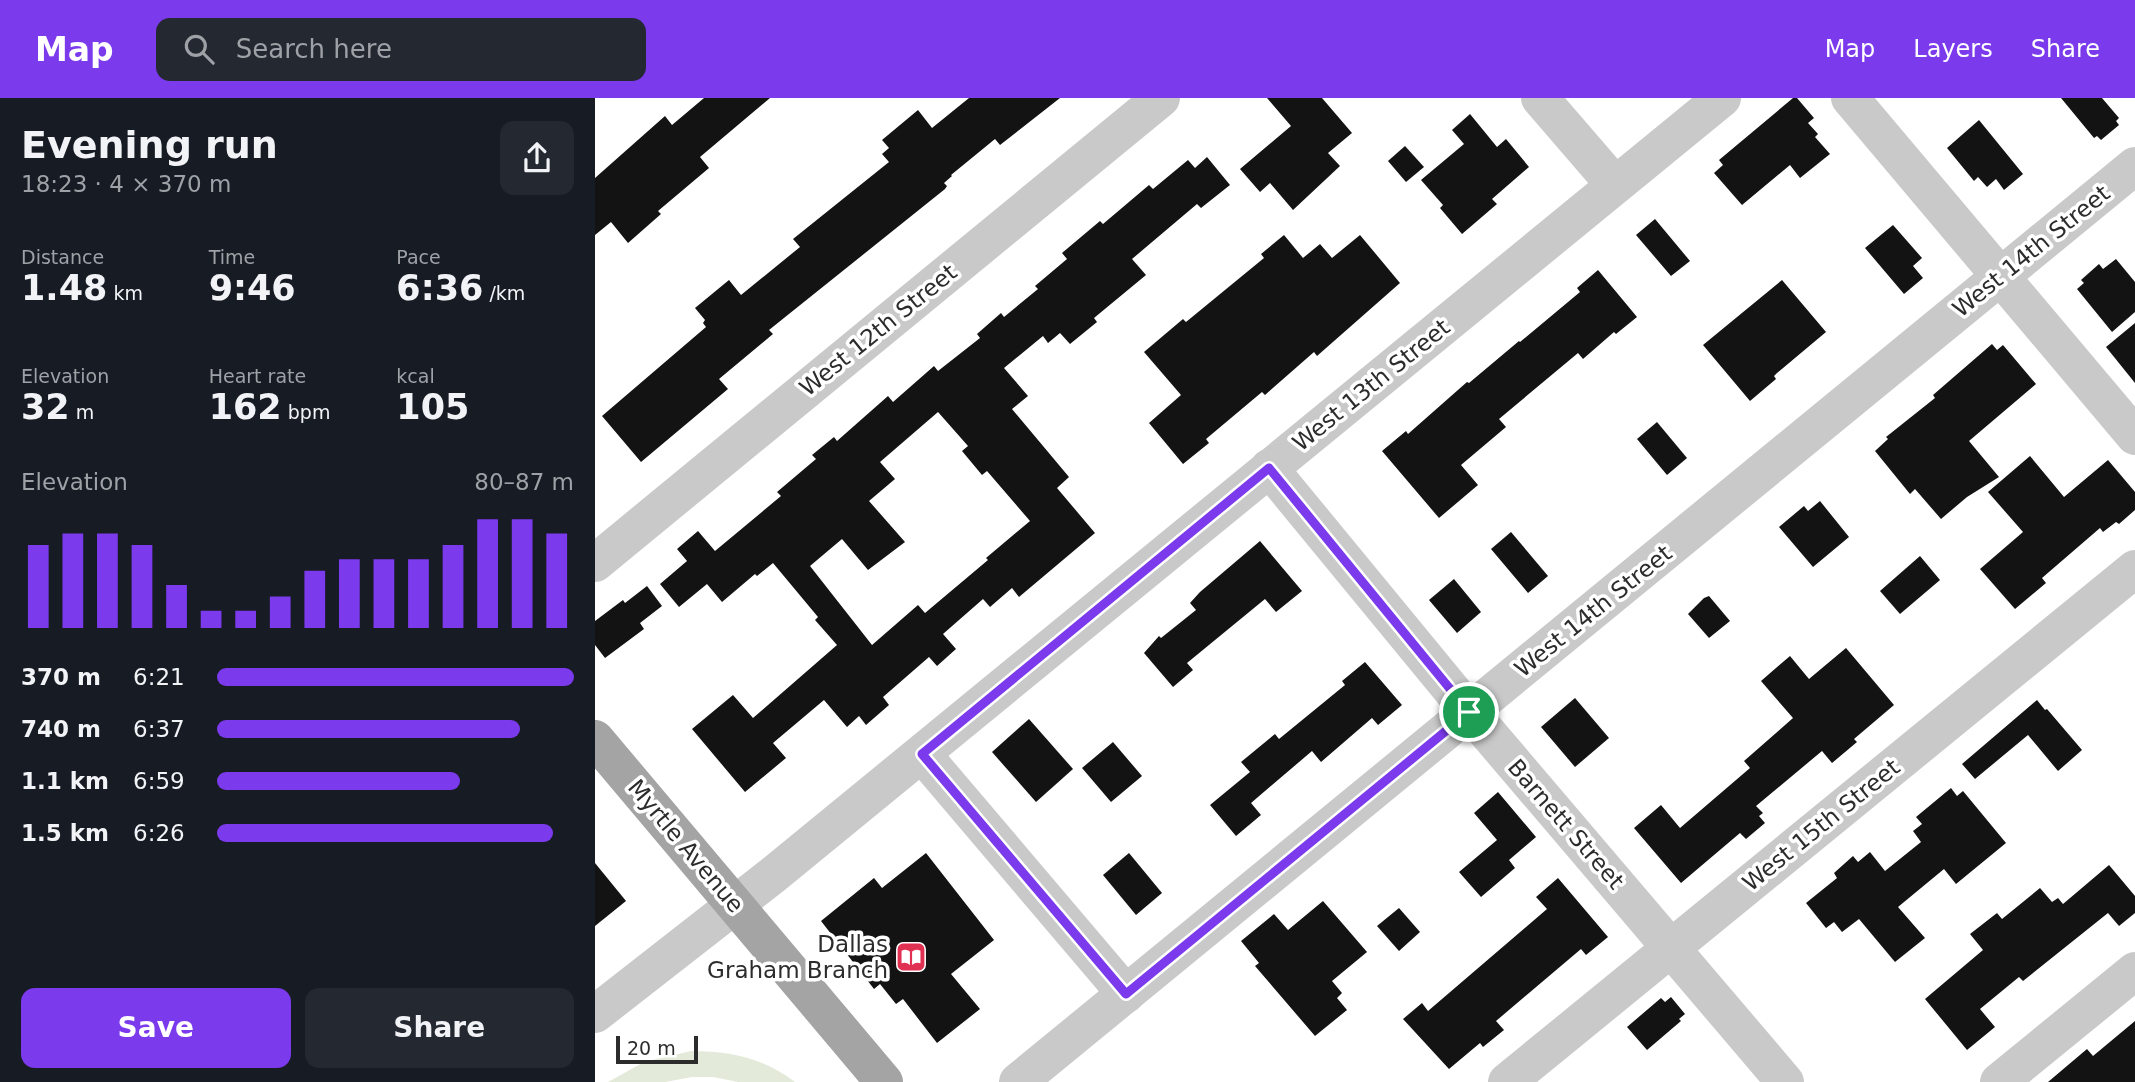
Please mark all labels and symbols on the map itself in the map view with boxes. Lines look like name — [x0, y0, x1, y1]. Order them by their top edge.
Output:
street label: West 14th Street — [1947, 180, 2115, 322]
street label: West 12th Street — [794, 259, 962, 401]
street label: West 13th Street — [1287, 314, 1455, 456]
street label: West 14th Street — [1509, 540, 1677, 682]
pin — [1439, 682, 1499, 742]
street label: Barnett Street — [1503, 754, 1629, 894]
street label: West 15th Street — [1737, 754, 1905, 896]
street label: Myrtle Avenue — [623, 774, 749, 918]
place label: Dallas Graham Branch — [707, 931, 888, 983]
library icon: Dallas Graham Branch — [894, 940, 928, 974]
scale bar — [616, 1033, 698, 1065]

